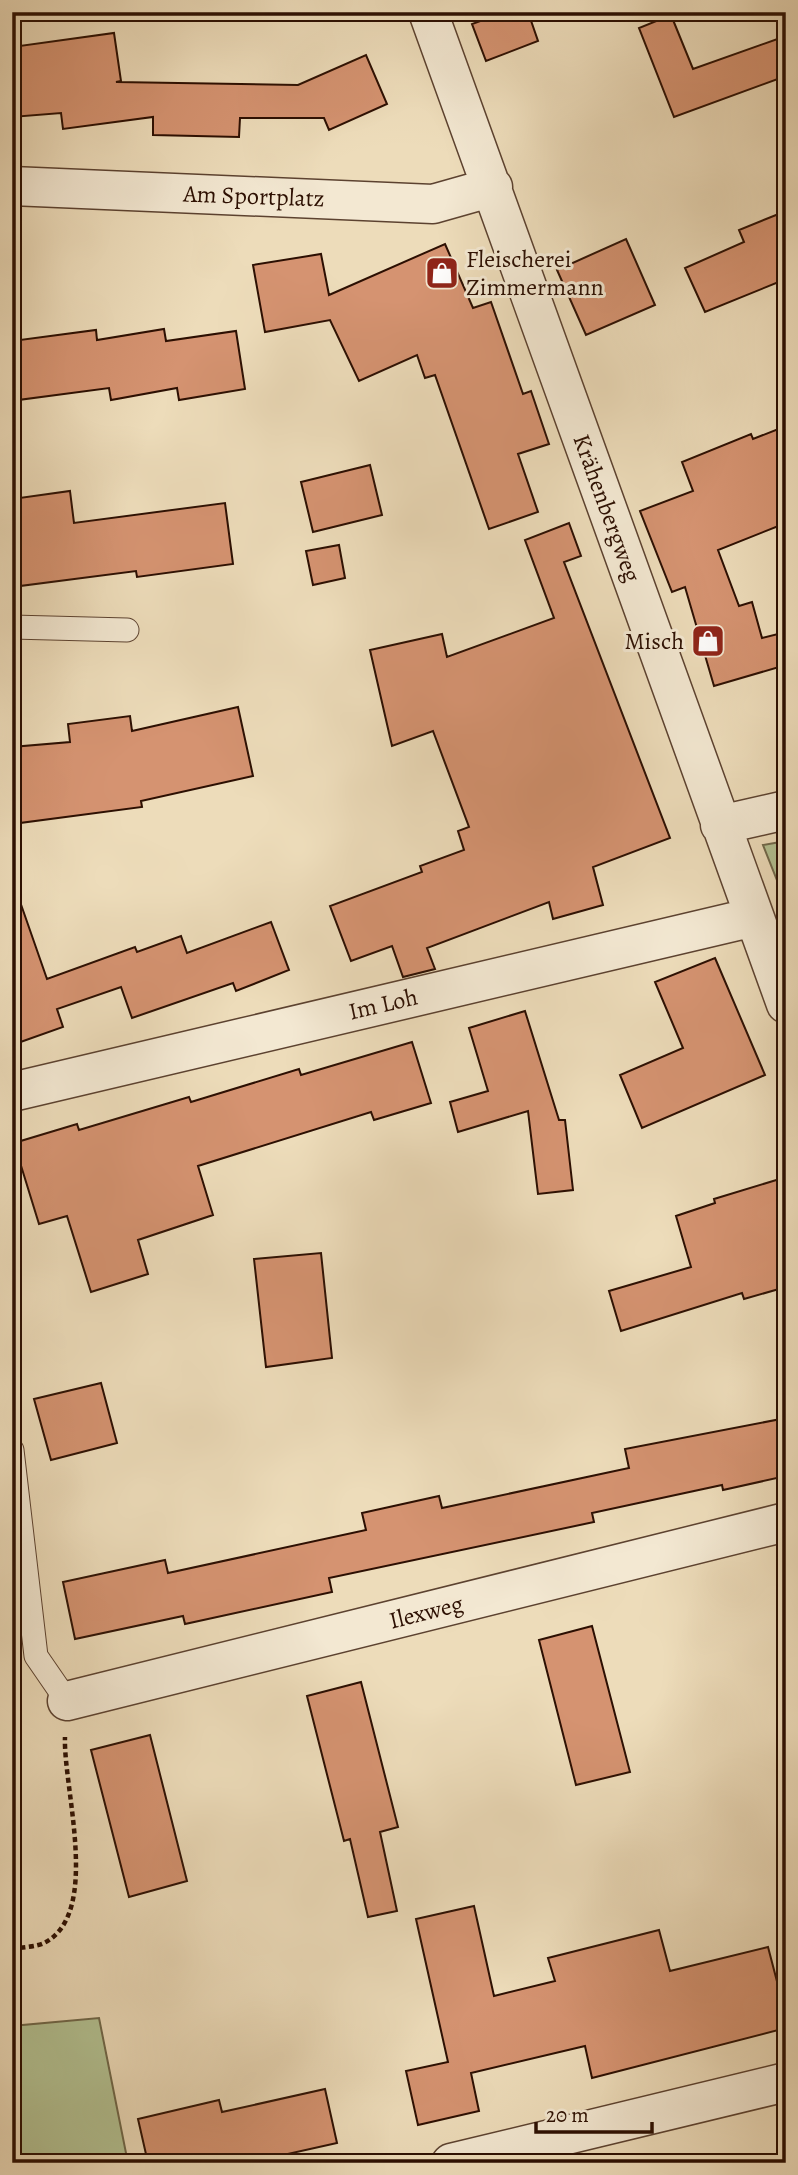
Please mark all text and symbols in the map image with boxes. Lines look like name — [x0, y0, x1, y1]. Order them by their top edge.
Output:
street label: Am Sportplatz — [182, 178, 325, 214]
place label: Fleischerei Zimmermann — [466, 243, 604, 303]
shop icon: Fleischerei Zimmermann — [423, 254, 461, 292]
street label: Krähenbergweg — [565, 430, 649, 586]
shop icon: Misch — [689, 622, 727, 660]
place label: Misch — [625, 625, 684, 657]
street label: Im Loh — [345, 980, 421, 1027]
street label: Ilexweg — [386, 1587, 466, 1637]
scale bar — [536, 2091, 651, 2135]
text: 20 m — [546, 2101, 589, 2129]

